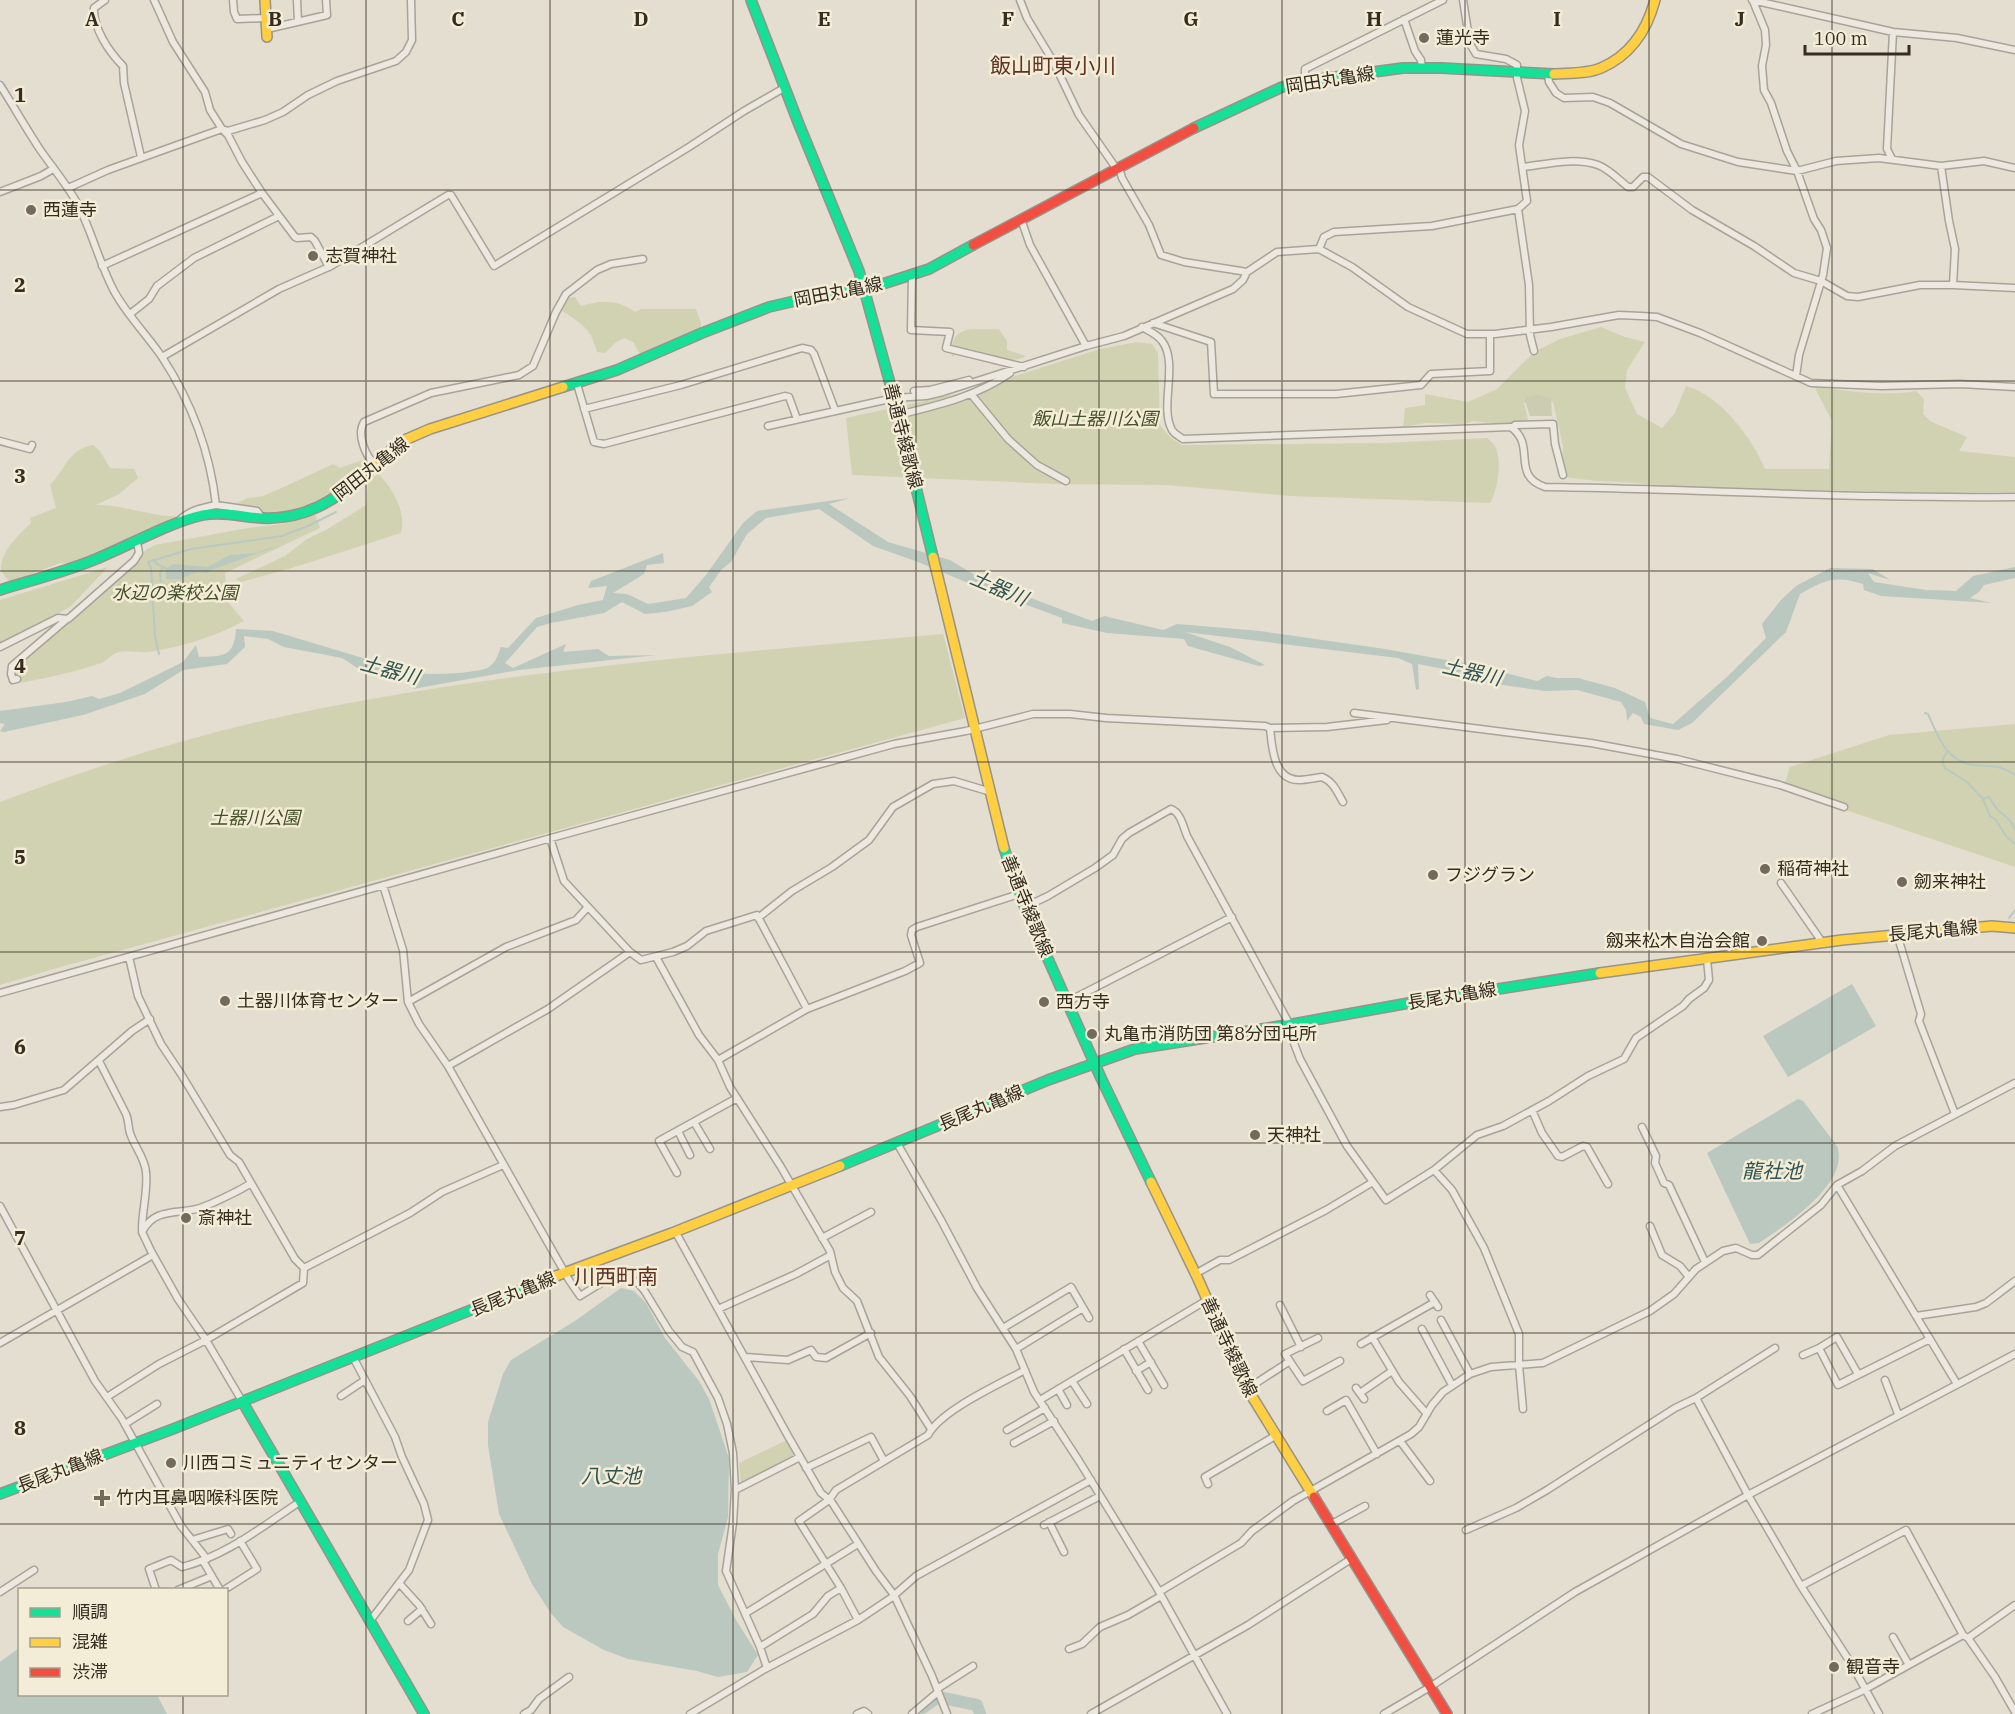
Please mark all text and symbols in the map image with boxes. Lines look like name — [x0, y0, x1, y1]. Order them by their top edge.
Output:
text: A — [85, 5, 99, 32]
text: B — [268, 5, 282, 32]
text: C — [451, 5, 465, 32]
text: D — [633, 5, 649, 32]
text: E — [817, 5, 831, 32]
text: F — [1002, 5, 1014, 32]
text: G — [1183, 5, 1199, 32]
text: H — [1366, 5, 1382, 32]
text: I — [1553, 5, 1561, 32]
text: J — [1735, 5, 1745, 32]
scale bar — [1805, 18, 1908, 56]
place label: 蓮光寺 — [1436, 26, 1490, 49]
text: 100 m — [1814, 27, 1868, 50]
marker: 蓮光寺 — [1417, 31, 1431, 45]
district label: 飯山町東小川 — [990, 51, 1116, 79]
street label: 岡田丸亀線 — [1284, 61, 1376, 98]
text: 1 — [14, 81, 26, 108]
place label: 西蓮寺 — [43, 198, 97, 221]
marker: 西蓮寺 — [24, 203, 38, 217]
place label: 志賀神社 — [325, 244, 397, 267]
marker: 志賀神社 — [306, 249, 320, 263]
text: 2 — [14, 271, 26, 298]
street label: 岡田丸亀線 — [792, 272, 884, 311]
street label: 善通寺綾歌線 — [879, 381, 928, 491]
park label: 飯山土器川公園 — [1032, 407, 1161, 430]
street label: 岡田丸亀線 — [328, 432, 413, 505]
text: 3 — [14, 462, 26, 489]
water label: 土器川 — [966, 563, 1034, 612]
park label: 水辺の楽校公園 — [112, 581, 241, 604]
water label: 土器川 — [358, 649, 425, 691]
text: 4 — [14, 652, 26, 679]
water label: 土器川 — [1440, 652, 1506, 692]
park label: 土器川公園 — [210, 806, 303, 829]
text: 5 — [14, 843, 26, 870]
street label: 善通寺綾歌線 — [997, 851, 1058, 960]
place label: 稲荷神社 — [1777, 857, 1849, 880]
marker: 稲荷神社 — [1758, 862, 1772, 876]
place label: フジグラン — [1445, 863, 1535, 886]
marker: フジグラン — [1426, 868, 1440, 882]
place label: 劒来神社 — [1914, 870, 1986, 893]
marker: 劒来神社 — [1895, 875, 1909, 889]
street label: 長尾丸亀線 — [1887, 915, 1979, 946]
place label: 劔来松木自治会館 — [1606, 929, 1750, 952]
marker: 劔来松木自治会館 — [1755, 934, 1769, 948]
street label: 長尾丸亀線 — [1406, 977, 1498, 1014]
place label: 土器川体育センター — [237, 989, 399, 1012]
place label: 西方寺 — [1056, 990, 1110, 1013]
marker: 土器川体育センター — [218, 994, 232, 1008]
marker: 西方寺 — [1037, 995, 1051, 1009]
place label: 丸亀市消防団 第8分団屯所 — [1104, 1022, 1317, 1045]
marker: 丸亀市消防団 第8分団屯所 — [1085, 1027, 1099, 1041]
text: 6 — [14, 1033, 26, 1060]
street label: 長尾丸亀線 — [935, 1079, 1027, 1136]
place label: 天神社 — [1267, 1123, 1321, 1146]
marker: 天神社 — [1248, 1128, 1262, 1142]
water label: 龍社池 — [1742, 1157, 1804, 1184]
place label: 斎神社 — [198, 1206, 252, 1229]
marker: 斎神社 — [179, 1211, 193, 1225]
text: 7 — [14, 1224, 26, 1251]
district label: 川西町南 — [574, 1262, 658, 1290]
street label: 長尾丸亀線 — [467, 1266, 559, 1321]
street label: 善通寺綾歌線 — [1196, 1293, 1263, 1401]
text: 8 — [14, 1414, 26, 1441]
street label: 長尾丸亀線 — [14, 1444, 106, 1497]
place label: 川西コミュニティセンター — [183, 1451, 398, 1474]
marker: 川西コミュニティセンター — [164, 1456, 178, 1470]
water label: 八丈池 — [581, 1462, 643, 1489]
place label: 竹内耳鼻咽喉科医院 — [116, 1486, 278, 1509]
marker: 竹内耳鼻咽喉科医院 — [93, 1489, 111, 1507]
legend — [18, 1588, 228, 1696]
text: 順調 — [72, 1600, 108, 1623]
text: 混雑 — [72, 1630, 108, 1653]
place label: 観音寺 — [1846, 1655, 1900, 1678]
text: 渋滞 — [72, 1660, 108, 1683]
marker: 観音寺 — [1827, 1660, 1841, 1674]

